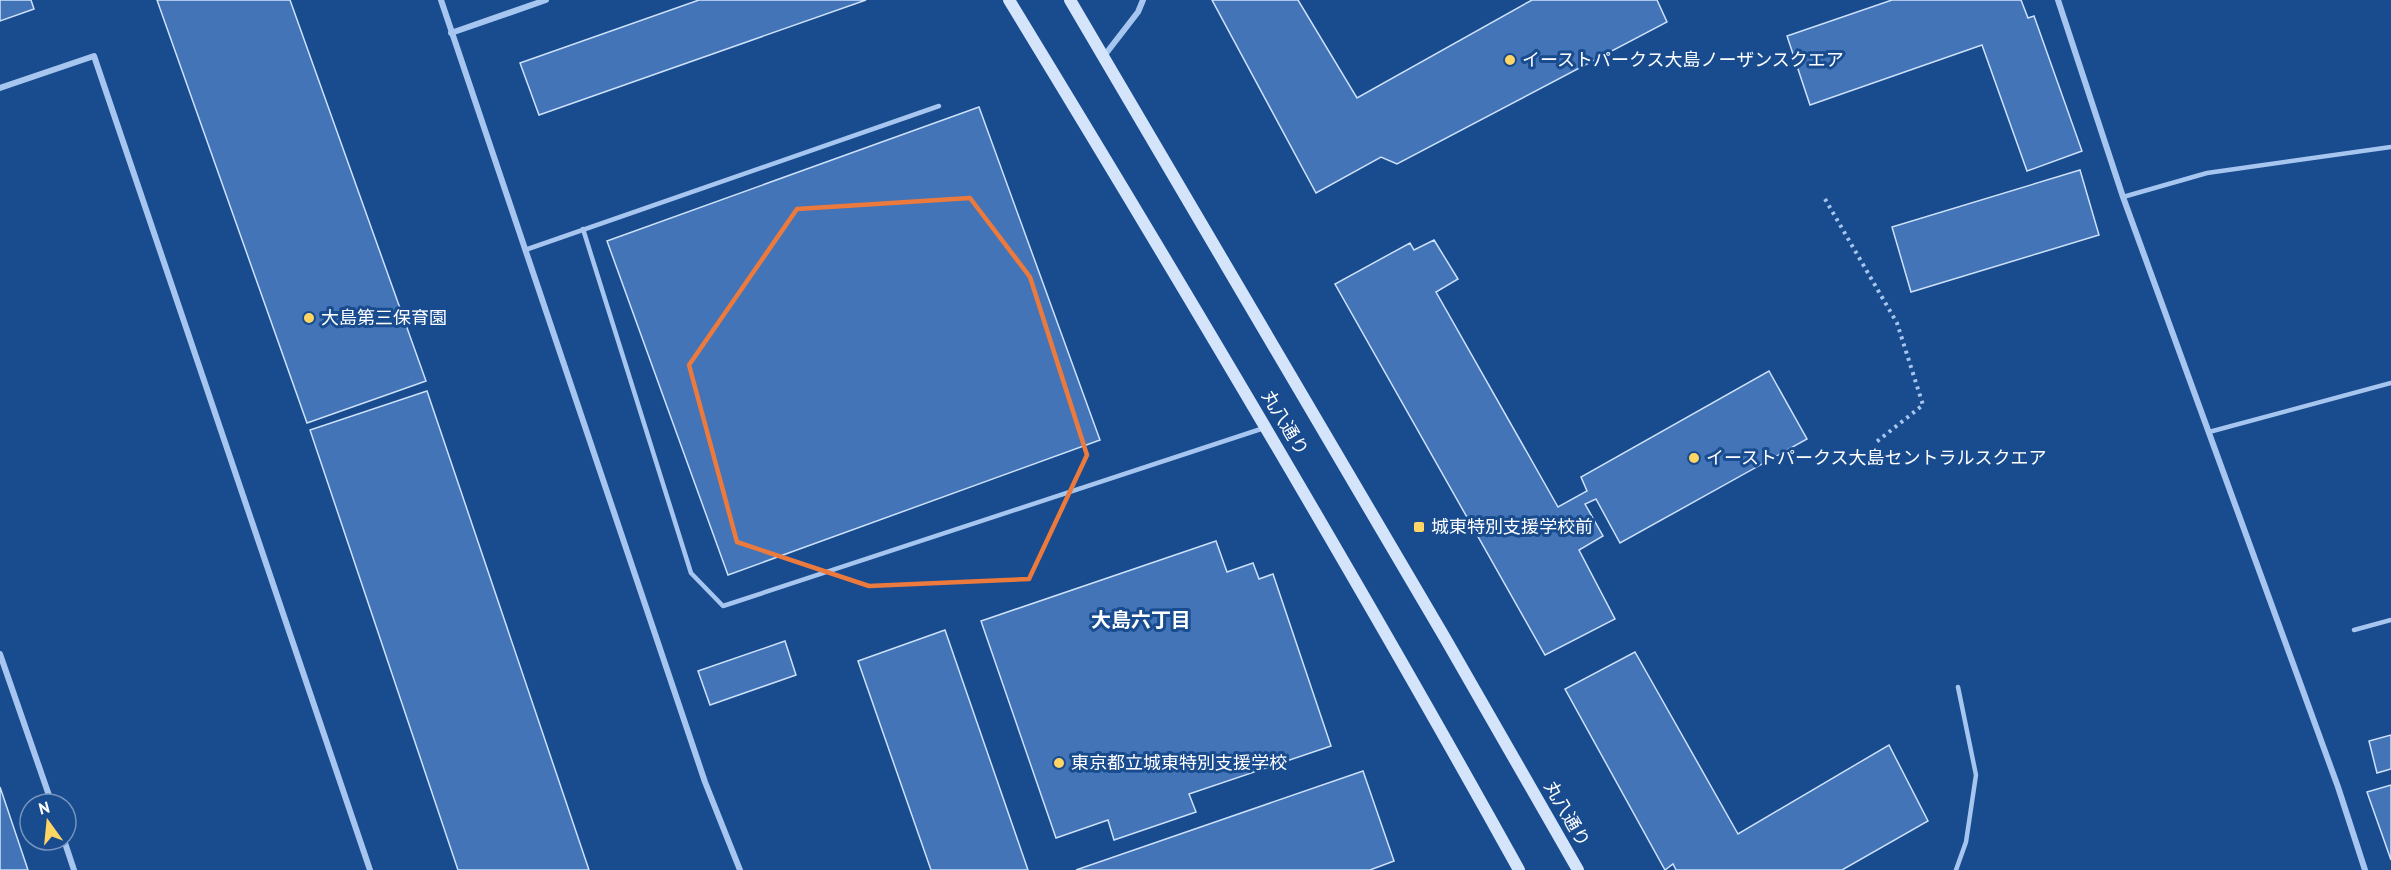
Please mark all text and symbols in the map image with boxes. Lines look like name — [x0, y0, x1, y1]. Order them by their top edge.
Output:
place label: イーストパークス大島ノーザンスクエア — [1522, 48, 1844, 71]
marker: イーストパークス大島ノーザンスクエア — [1503, 53, 1517, 67]
place label: 大島第三保育園 — [321, 306, 447, 329]
marker: 大島第三保育園 — [302, 311, 316, 325]
street label: 丸八通り — [1257, 386, 1314, 460]
place label: イーストパークス大島セントラルスクエア — [1706, 446, 2047, 469]
marker: イーストパークス大島セントラルスクエア — [1687, 451, 1701, 465]
place label: 城東特別支援学校前 — [1431, 515, 1593, 538]
marker: 城東特別支援学校前 — [1412, 520, 1426, 534]
district label: 大島六丁目 — [1091, 607, 1191, 633]
place label: 東京都立城東特別支援学校 — [1071, 751, 1287, 774]
marker: 東京都立城東特別支援学校 — [1052, 756, 1066, 770]
street label: 丸八通り — [1539, 777, 1595, 851]
north arrow — [18, 792, 78, 852]
text: N — [36, 796, 52, 819]

